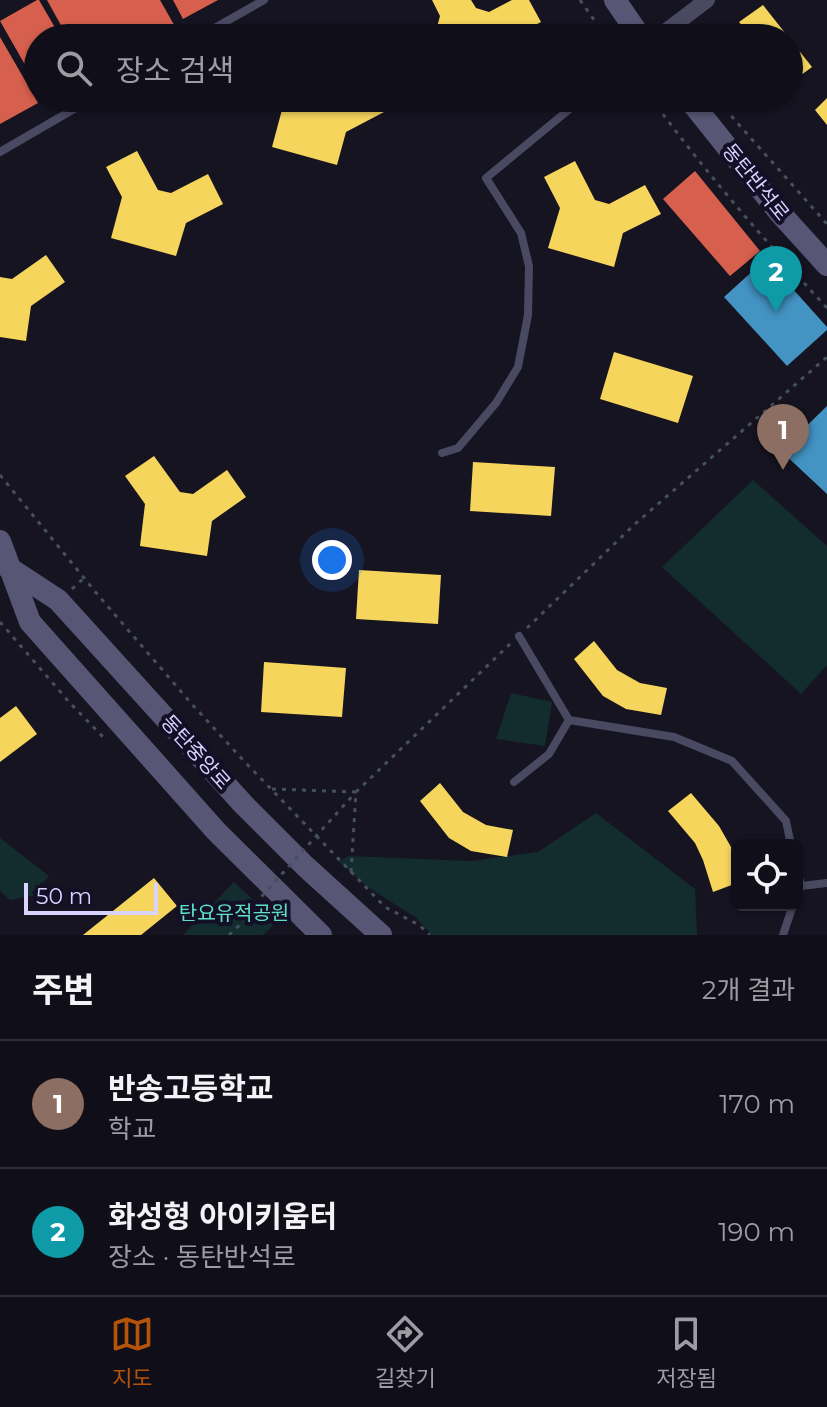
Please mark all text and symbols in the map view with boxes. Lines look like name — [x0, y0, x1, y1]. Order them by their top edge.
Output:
search box — [24, 24, 803, 112]
icon: search — [52, 46, 96, 90]
text: 장소 검색 — [116, 52, 234, 89]
street label: 동탄반석로 — [718, 139, 794, 225]
pin: 2 — [750, 246, 802, 312]
pin: 1 — [757, 404, 809, 470]
your location — [312, 540, 352, 580]
street label: 동탄중앙로 — [156, 710, 236, 794]
map controls — [731, 839, 803, 911]
button: locate — [731, 839, 803, 911]
scale bar — [24, 879, 158, 915]
text: 50 m — [36, 883, 92, 910]
park label: 탄요유적공원 — [179, 901, 289, 925]
text: 주변 — [32, 969, 95, 1011]
text: 2개 결과 — [702, 974, 795, 1006]
text: 반송고등학교 — [108, 1070, 274, 1107]
text: 1 — [53, 1088, 63, 1120]
text: 170 m — [719, 1088, 795, 1120]
text: 학교 — [108, 1113, 156, 1145]
text: 화성형 아이키움터 — [108, 1198, 337, 1235]
text: 2 — [50, 1216, 66, 1248]
text: 190 m — [718, 1216, 795, 1248]
text: 장소 · 동탄반석로 — [108, 1241, 296, 1273]
tab: 지도 — [110, 1312, 154, 1392]
tab: 길찾기 — [375, 1312, 435, 1392]
tab: 저장됨 — [656, 1312, 717, 1392]

